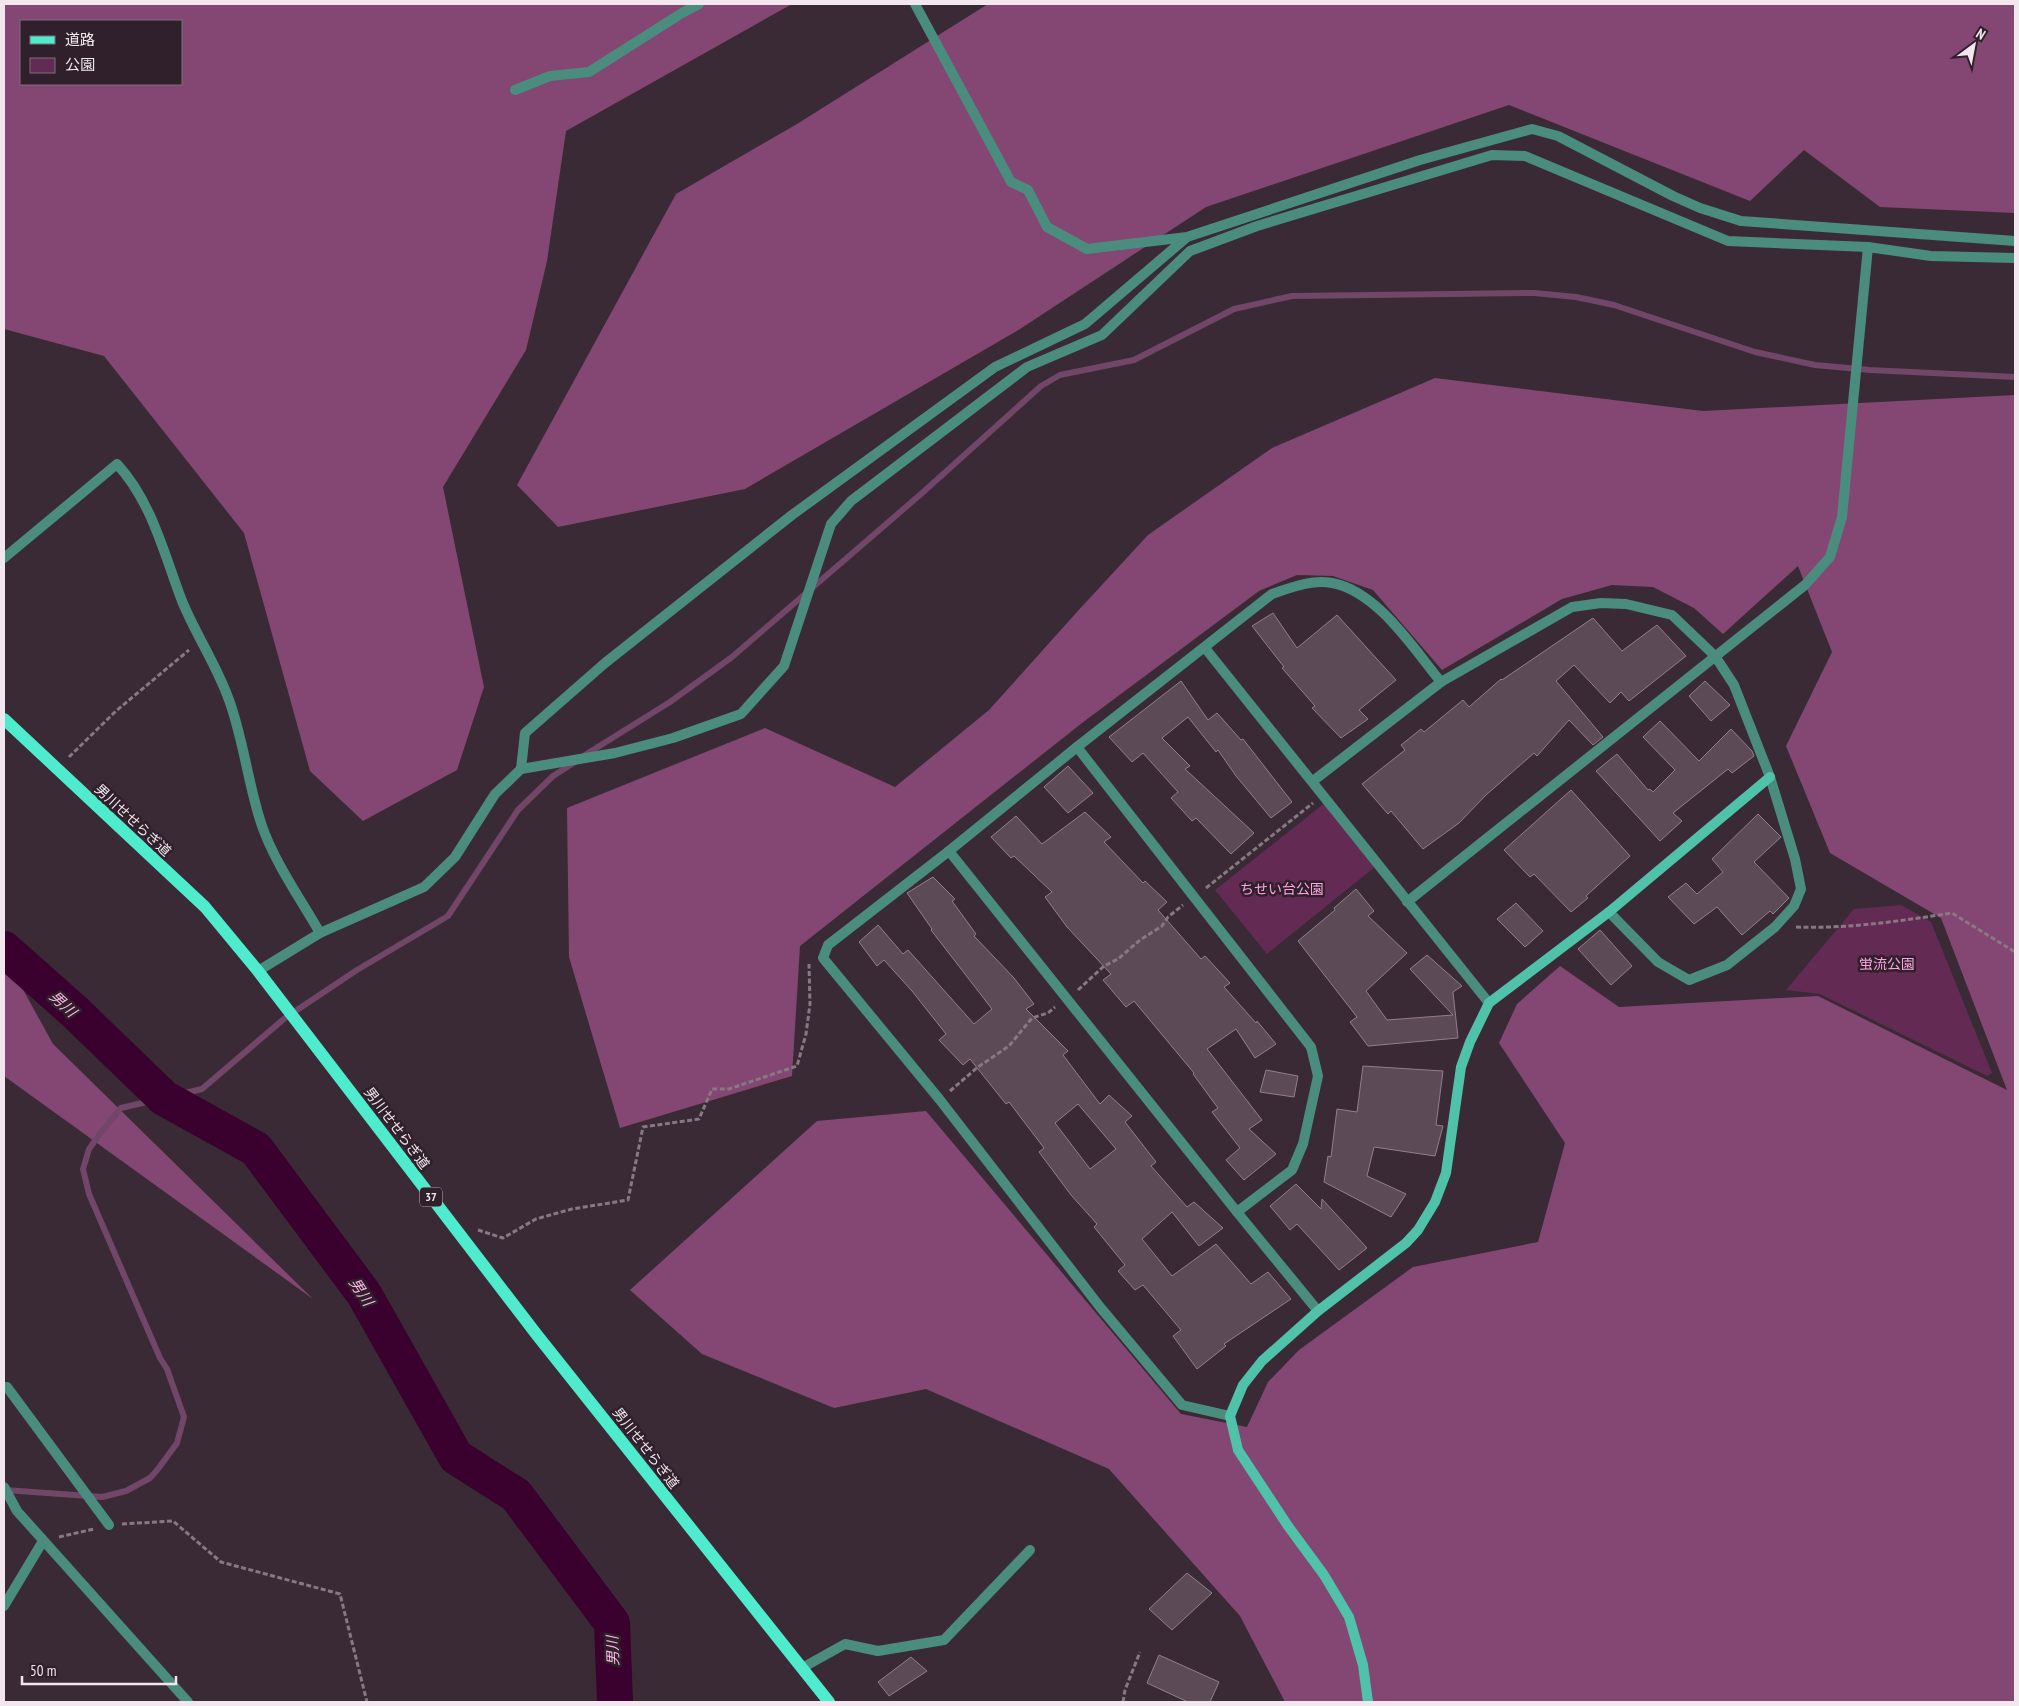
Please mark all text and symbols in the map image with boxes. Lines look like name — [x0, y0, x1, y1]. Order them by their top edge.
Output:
legend — [20, 20, 182, 85]
north arrow — [1949, 20, 1999, 70]
text: N — [1973, 24, 1989, 44]
text: 道路 — [65, 30, 95, 49]
text: 公園 — [65, 55, 95, 74]
street label: 男川せせらぎ道 — [91, 780, 175, 860]
park label: ちせい台公園 — [1240, 880, 1324, 898]
park label: 蛍流公園 — [1859, 955, 1915, 973]
water label: 男川 — [46, 986, 82, 1022]
street label: 男川せせらぎ道 — [360, 1083, 434, 1173]
road number: 37 — [420, 1188, 442, 1206]
water label: 男川 — [345, 1274, 379, 1311]
street label: 男川せせらぎ道 — [609, 1404, 683, 1492]
water label: 男川 — [602, 1634, 623, 1666]
scale bar — [22, 1654, 176, 1686]
text: 50 m — [30, 1661, 56, 1680]

